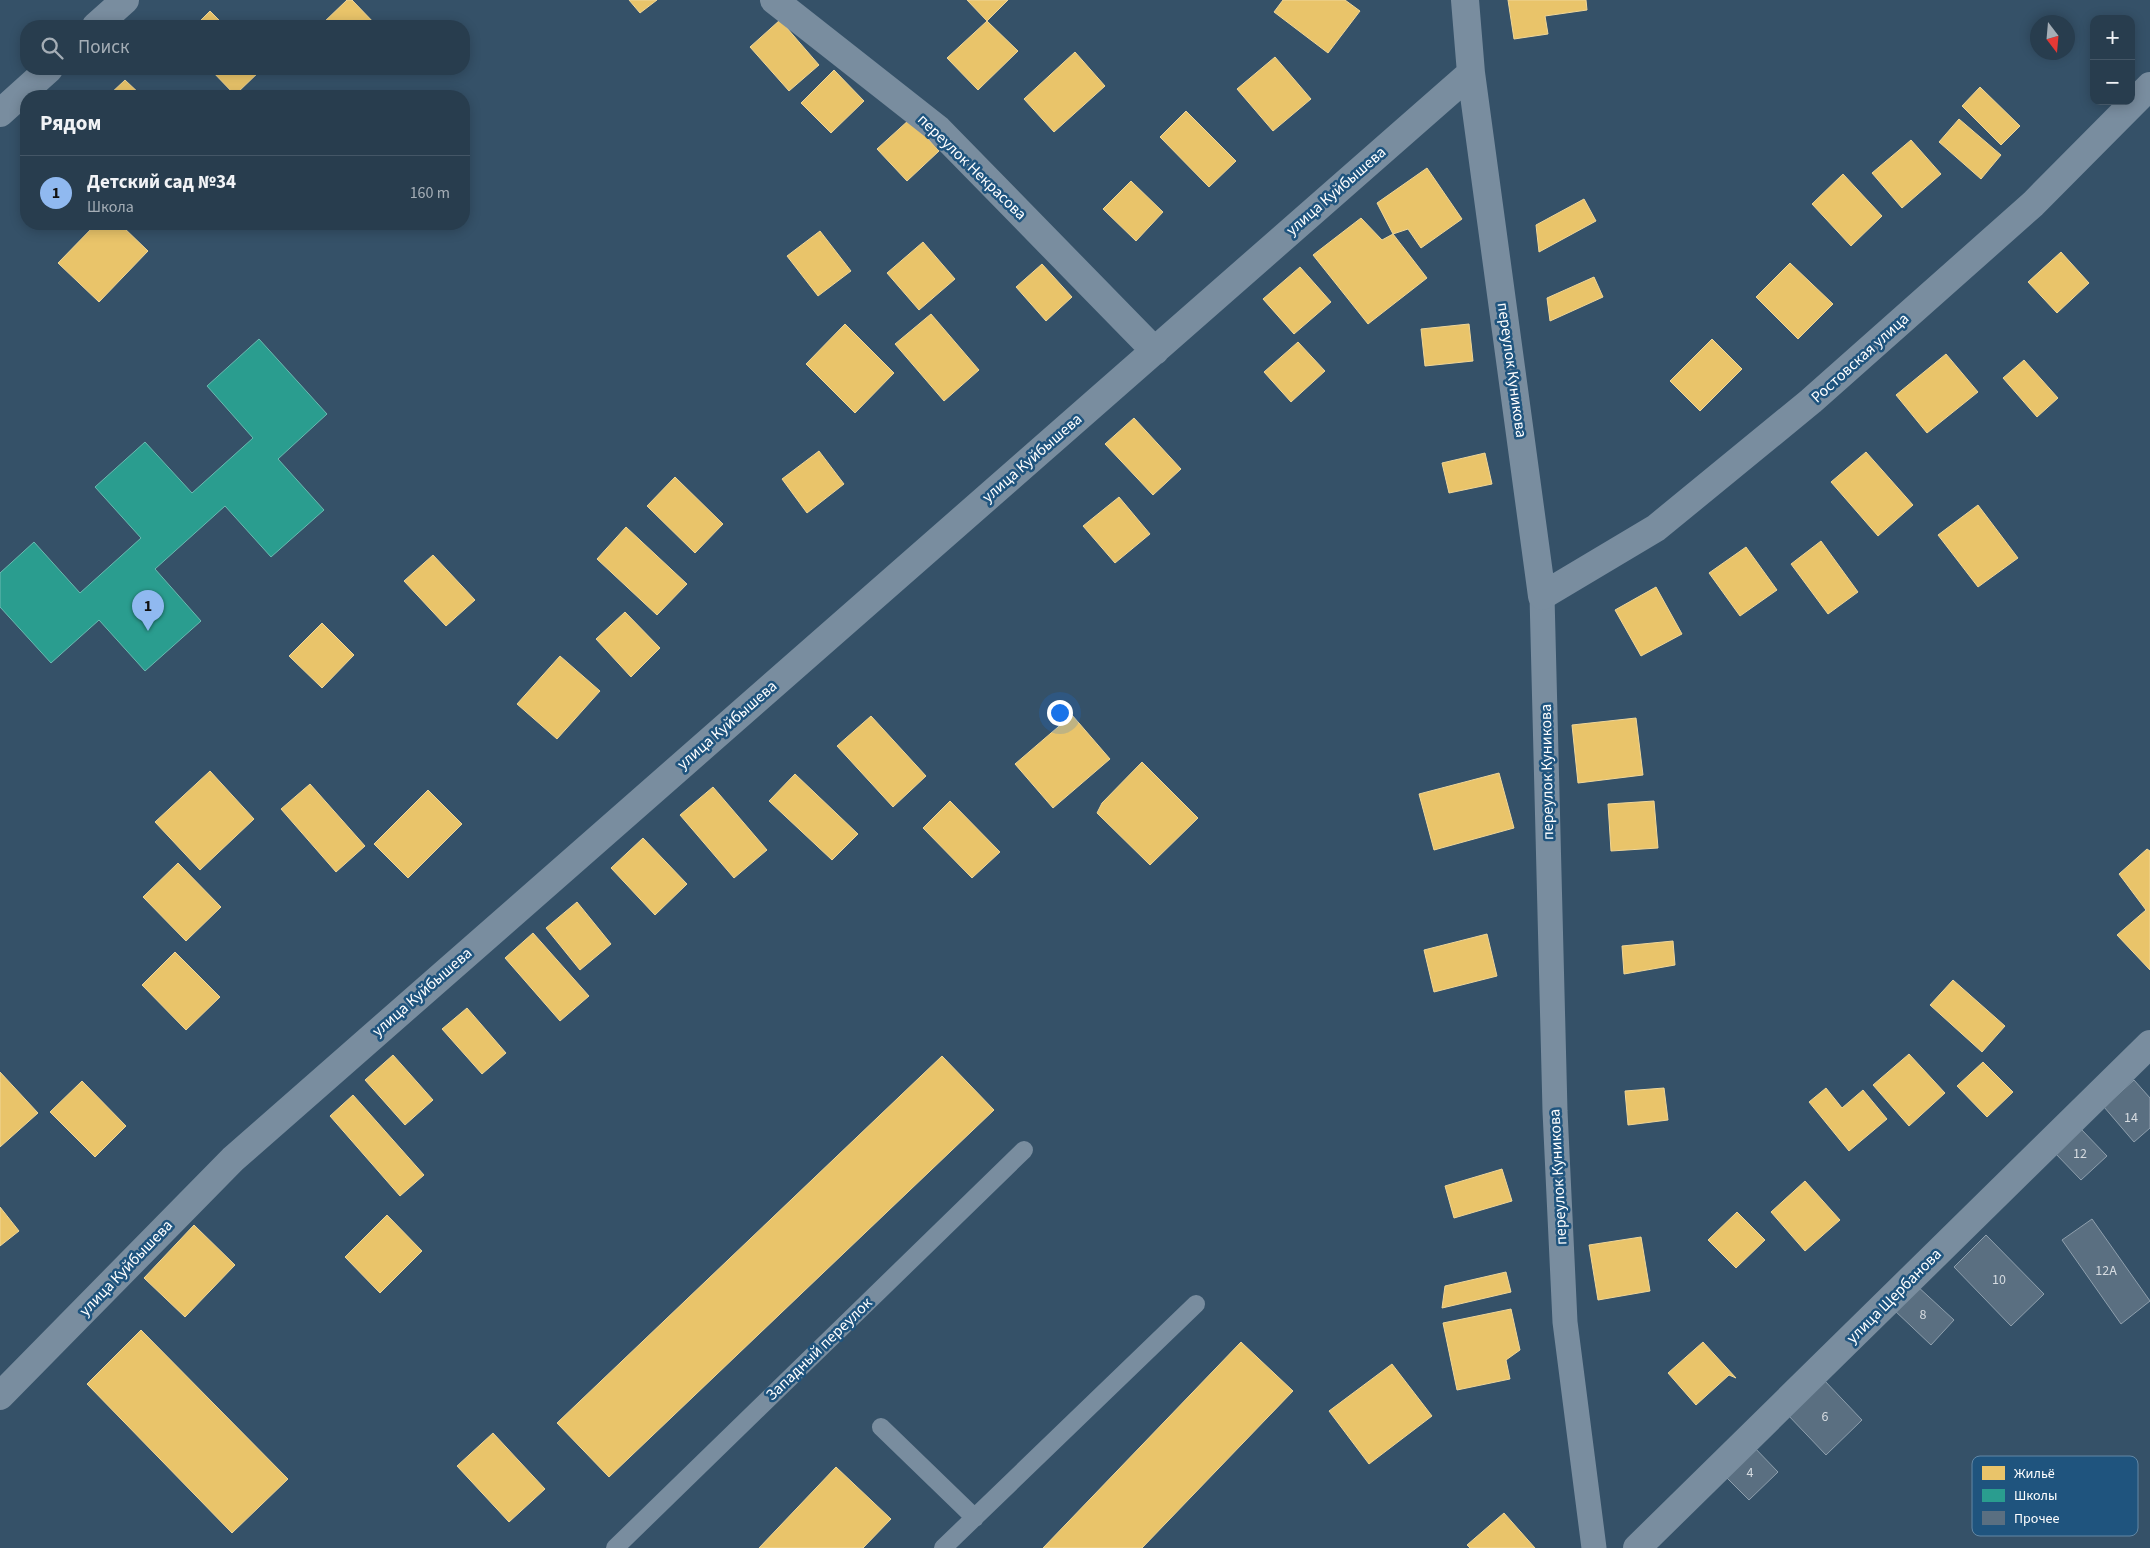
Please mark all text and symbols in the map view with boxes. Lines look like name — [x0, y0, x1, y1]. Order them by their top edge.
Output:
north arrow — [2030, 15, 2075, 60]
map controls — [2090, 15, 2135, 105]
button: + — [2090, 15, 2135, 60]
search box — [20, 20, 470, 75]
icon: search — [38, 34, 66, 62]
text: Поиск — [78, 34, 129, 61]
button: − — [2090, 60, 2135, 105]
text: Рядом — [40, 108, 101, 138]
street label: переулок Некрасова — [913, 109, 1031, 225]
street label: улица Куйбышева — [1281, 141, 1391, 241]
text: Детский сад №34 — [87, 169, 236, 196]
text: 1 — [52, 182, 60, 204]
text: 160 m — [410, 182, 450, 204]
text: Школа — [87, 196, 134, 218]
street label: переулок Куникова — [1492, 301, 1532, 439]
street label: Ростовская улица — [1806, 308, 1914, 408]
street label: улица Куйбышева — [977, 408, 1087, 508]
pin: 1 — [132, 590, 164, 631]
street label: улица Куйбышева — [672, 675, 782, 775]
your location — [1047, 700, 1073, 726]
street label: переулок Куникова — [1535, 704, 1559, 840]
street label: улица Куйбышева — [367, 942, 477, 1042]
street label: переулок Куникова — [1543, 1108, 1573, 1246]
house number: 14 — [2124, 1108, 2138, 1128]
house number: 12 — [2073, 1144, 2087, 1164]
street label: улица Куйбышева — [74, 1215, 178, 1321]
street label: улица Щербанова — [1841, 1243, 1947, 1349]
house number: 12А — [2095, 1261, 2117, 1281]
house number: 10 — [1992, 1270, 2006, 1290]
street label: Западный переулок — [761, 1292, 877, 1406]
house number: 8 — [1920, 1305, 1927, 1325]
house number: 6 — [1822, 1407, 1829, 1427]
legend — [1972, 1456, 2138, 1536]
house number: 4 — [1747, 1463, 1754, 1483]
text: Жильё — [2014, 1464, 2055, 1484]
text: Школы — [2014, 1486, 2057, 1506]
text: Прочее — [2014, 1509, 2059, 1529]

